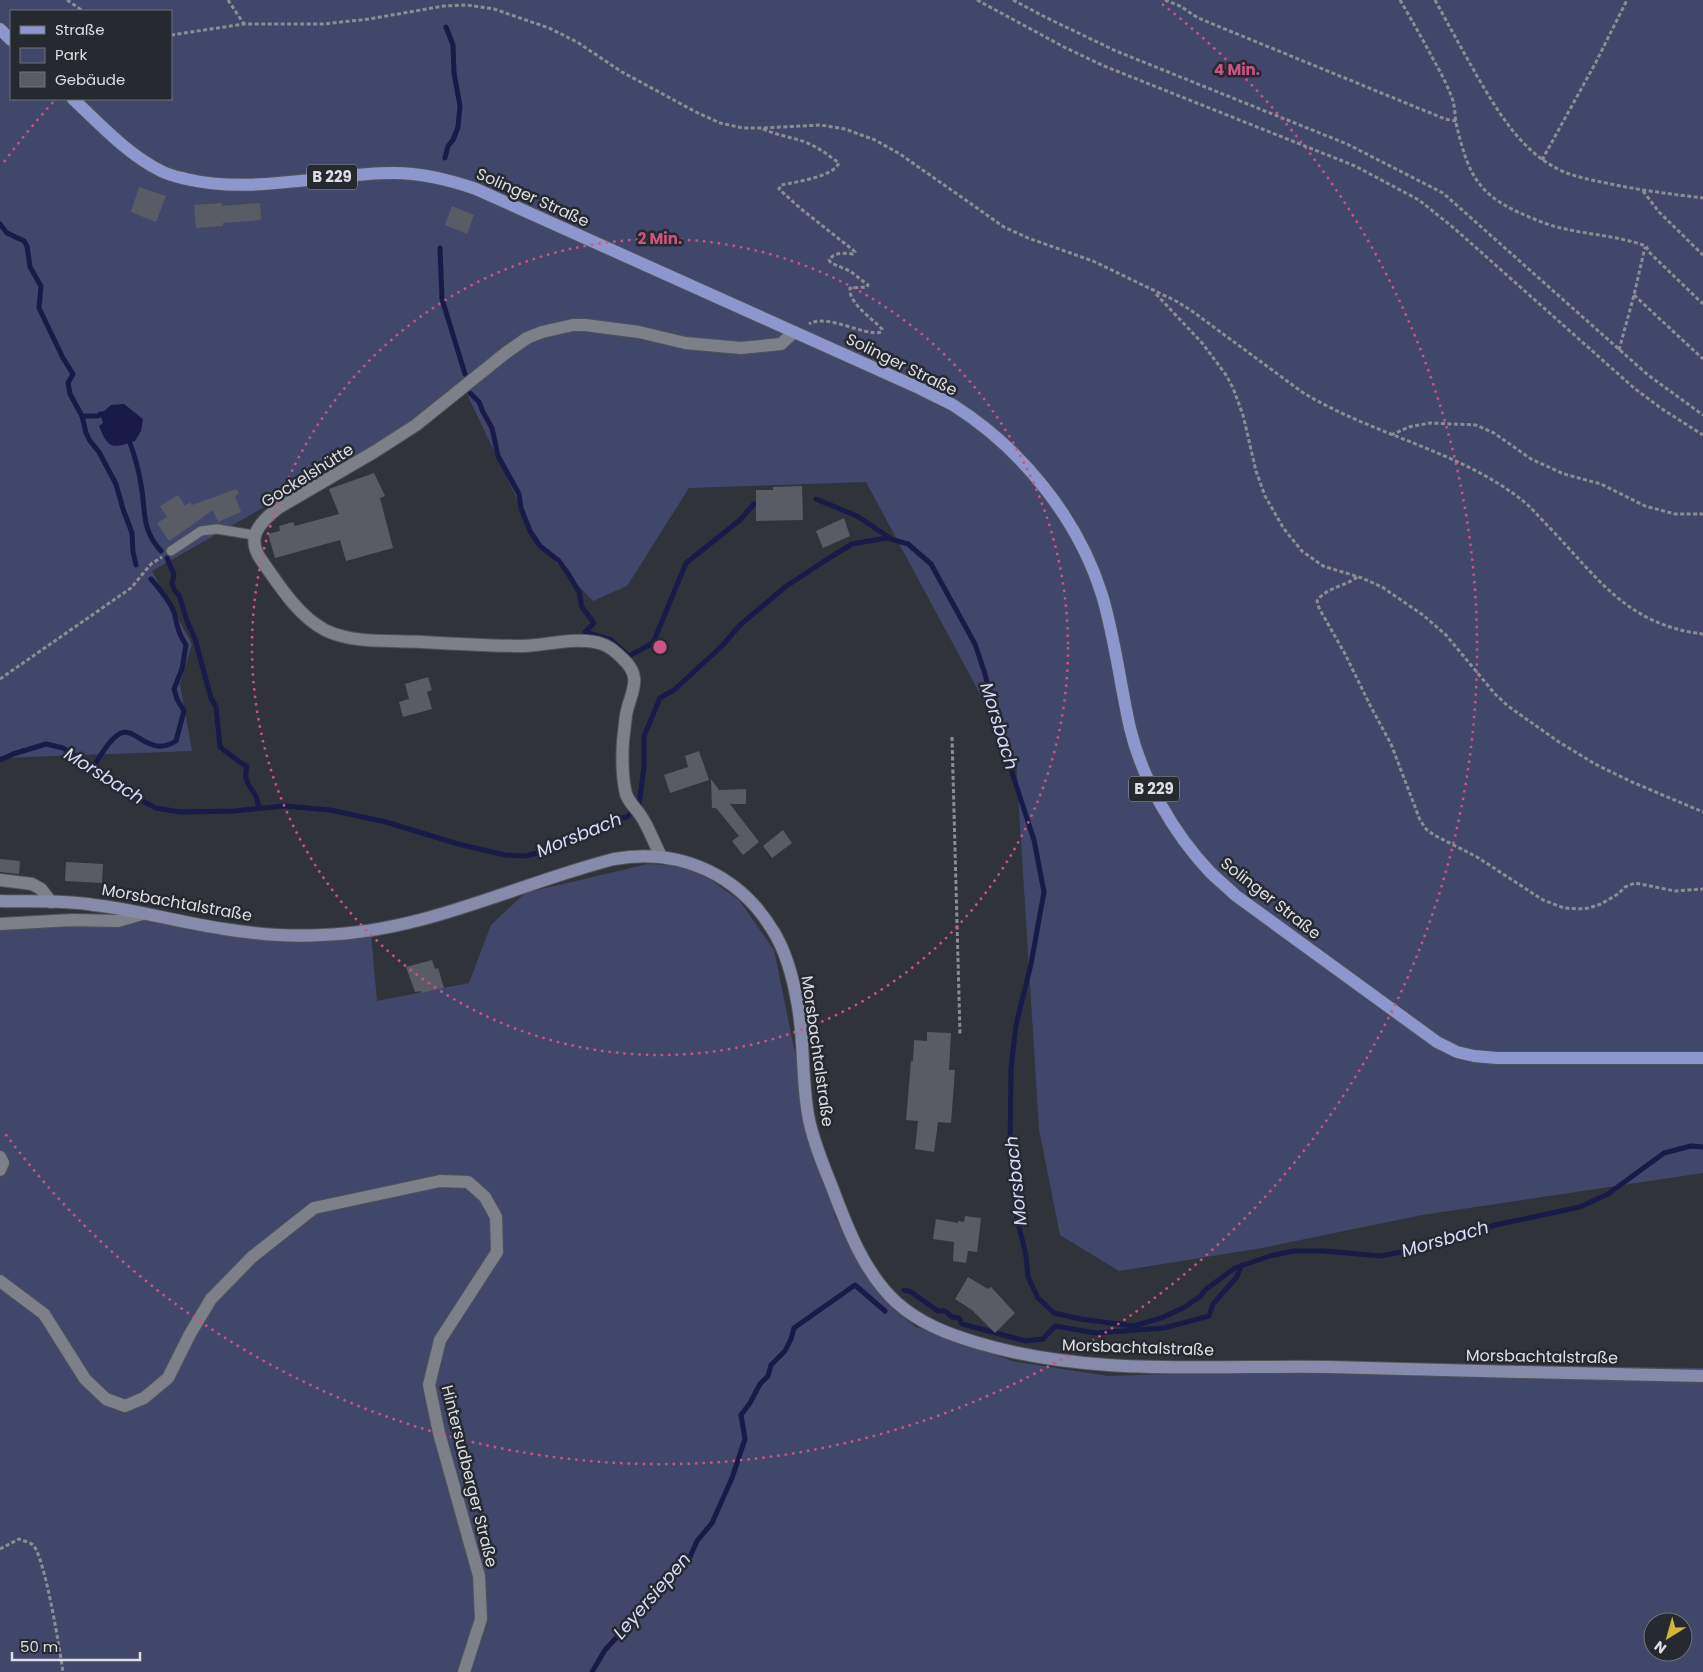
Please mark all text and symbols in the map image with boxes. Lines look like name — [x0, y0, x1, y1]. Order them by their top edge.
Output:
legend — [10, 10, 172, 100]
text: Straße — [55, 19, 105, 40]
text: Park — [55, 44, 87, 65]
text: 4 Min. — [1214, 59, 1260, 80]
text: Gebäude — [55, 69, 125, 90]
street label: Solinger Straße — [473, 162, 593, 233]
road number: B 229 — [307, 164, 357, 190]
text: 2 Min. — [638, 228, 682, 249]
street label: Solinger Straße — [842, 327, 962, 401]
street label: Gockelshütte — [257, 438, 358, 513]
centre of rings — [651, 638, 669, 656]
water label: Morsbach — [974, 679, 1025, 773]
water label: Morsbach — [60, 741, 149, 810]
road number: B 229 — [1129, 776, 1179, 802]
water label: Morsbach — [532, 806, 625, 863]
street label: Solinger Straße — [1216, 852, 1326, 945]
street label: Morsbachtalstraße — [100, 878, 254, 927]
street label: Morsbachtalstraße — [796, 974, 839, 1128]
water label: Morsbach — [998, 1135, 1033, 1227]
water label: Morsbach — [1398, 1214, 1492, 1263]
street label: Morsbachtalstraße — [1061, 1333, 1215, 1362]
street label: Morsbachtalstraße — [1466, 1344, 1618, 1369]
street label: Hintersudberger Straße — [436, 1383, 503, 1570]
water label: Leyersiepen — [607, 1547, 696, 1644]
north arrow — [1643, 1612, 1693, 1662]
scale bar — [12, 1630, 140, 1662]
text: 50 m — [20, 1636, 58, 1657]
text: N — [1650, 1636, 1670, 1659]

